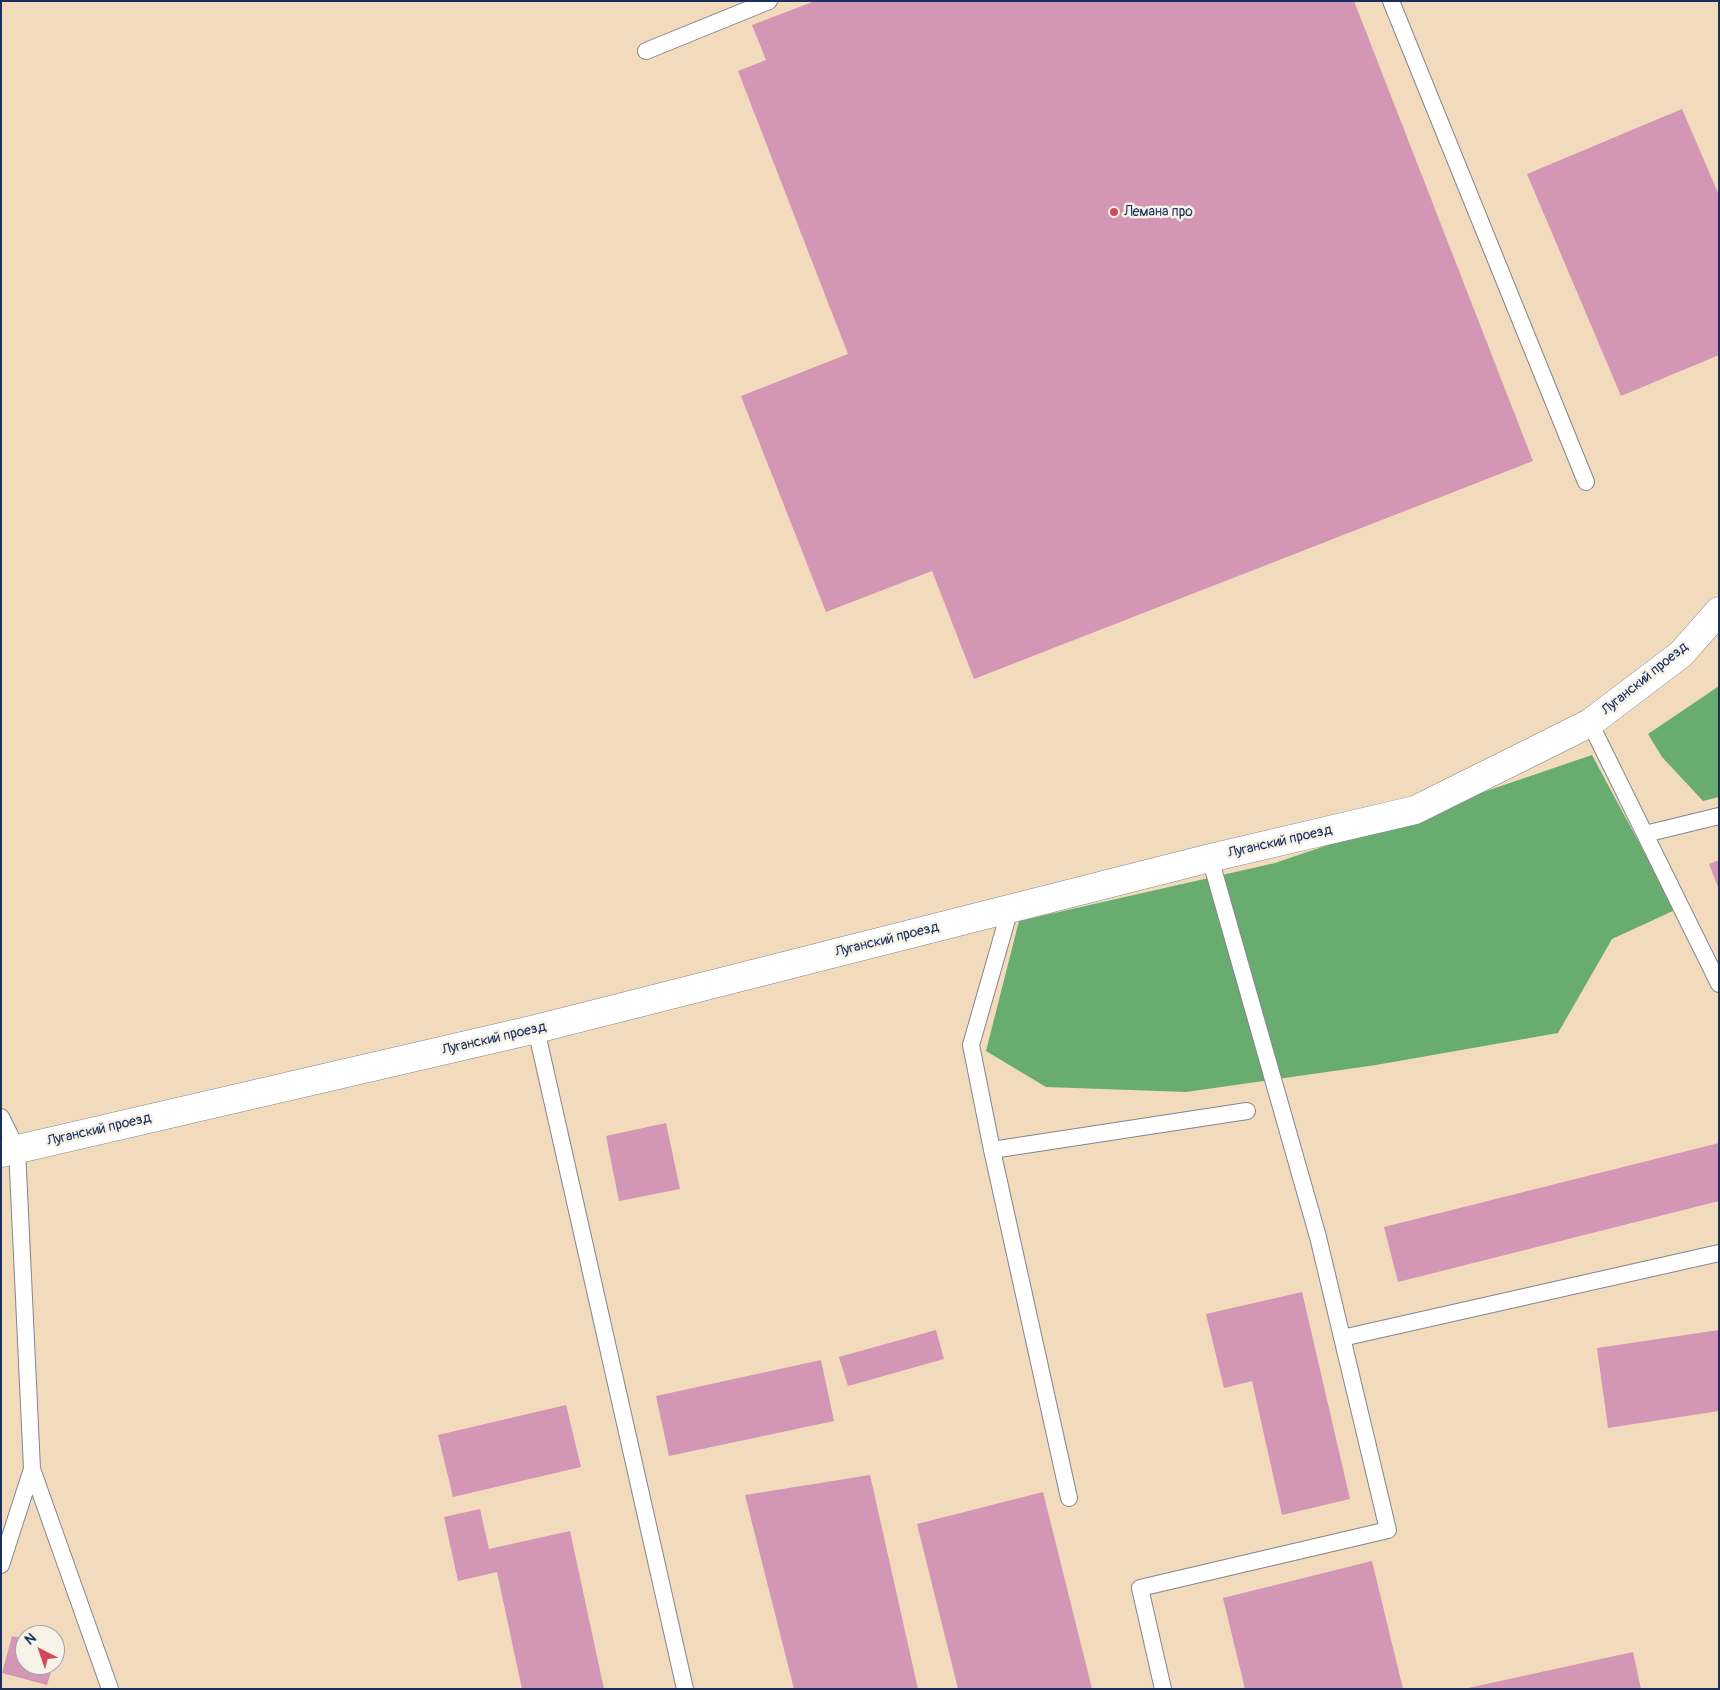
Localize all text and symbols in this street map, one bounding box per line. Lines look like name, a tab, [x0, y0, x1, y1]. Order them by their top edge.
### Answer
place label: Лемана про	[1124, 204, 1193, 220]
marker: Лемана про	[1108, 206, 1120, 218]
street label: Луганский проезд	[1598, 639, 1692, 719]
street label: Луганский проезд	[1226, 822, 1334, 862]
street label: Луганский проезд	[833, 919, 941, 961]
street label: Луганский проезд	[440, 1019, 548, 1059]
street label: Луганский проезд	[45, 1110, 153, 1150]
north arrow	[15, 1625, 65, 1675]
text: N	[21, 1630, 40, 1649]

